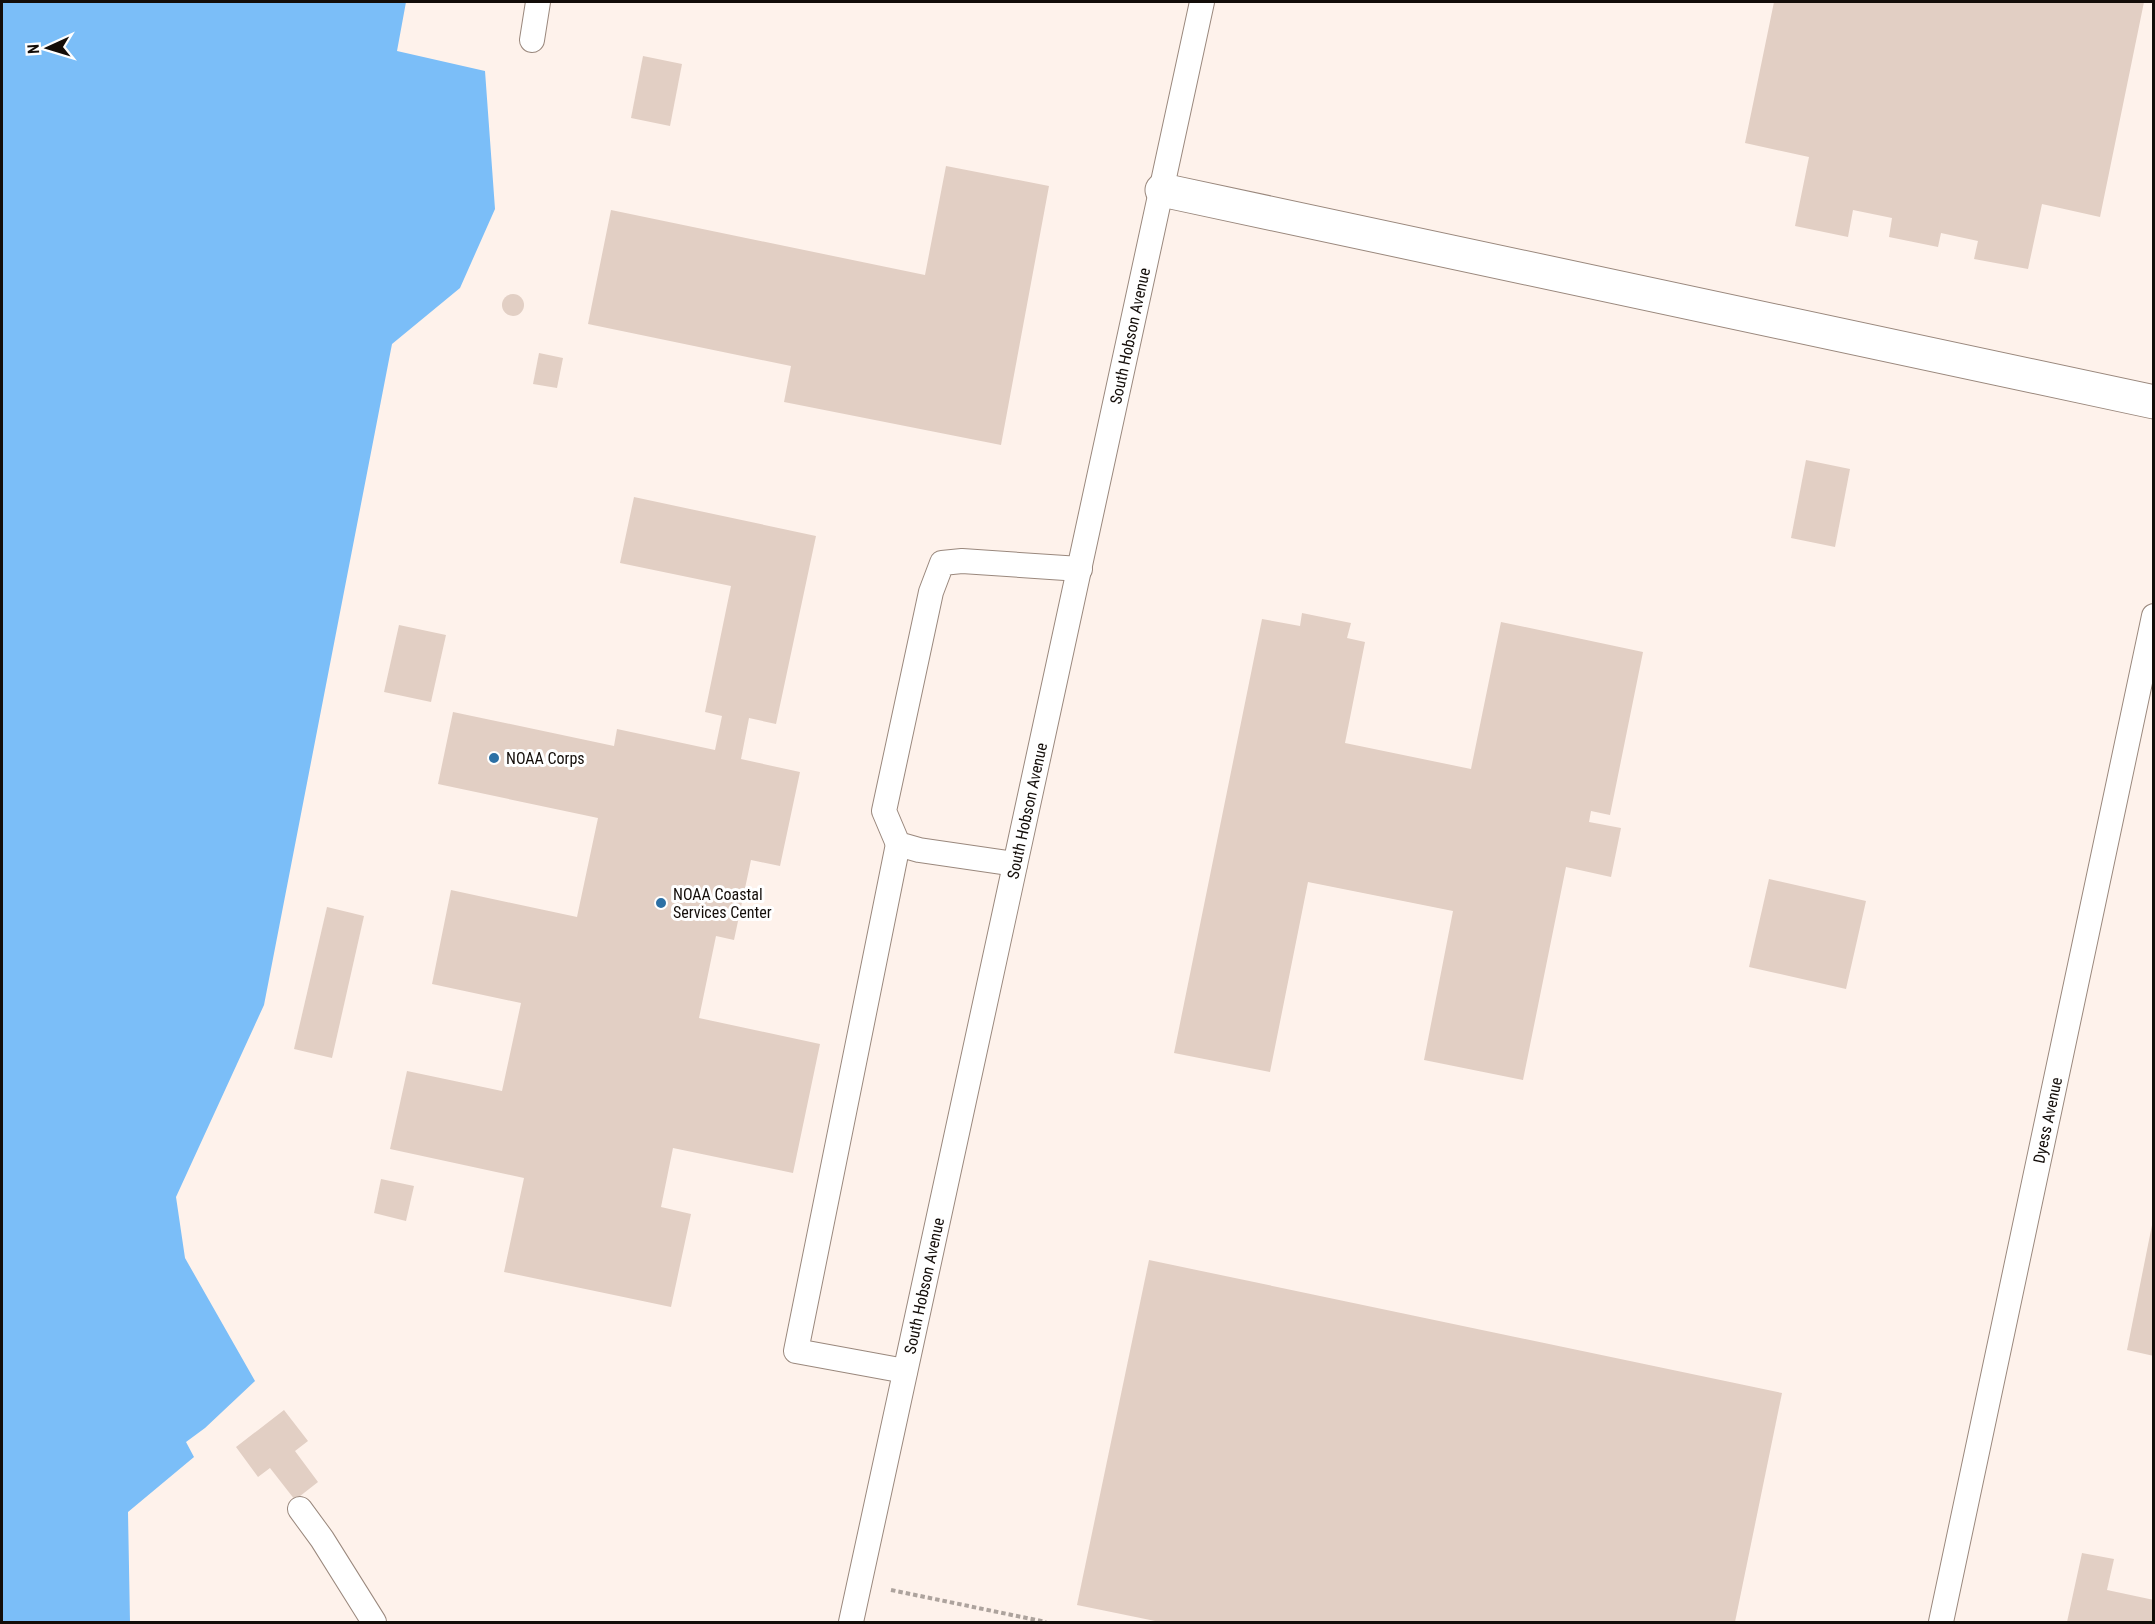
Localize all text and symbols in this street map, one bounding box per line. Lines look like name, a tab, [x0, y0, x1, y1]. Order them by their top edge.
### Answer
north arrow	[18, 18, 78, 78]
text: N	[24, 43, 43, 55]
street label: South Hobson Avenue	[1106, 266, 1154, 406]
street label: South Hobson Avenue	[1003, 741, 1051, 881]
place label: NOAA Corps	[506, 749, 585, 768]
marker: NOAA Corps	[487, 751, 501, 765]
place label: NOAA Coastal Services Center	[673, 885, 772, 922]
marker: NOAA Coastal Services Center	[654, 896, 668, 910]
street label: Dyess Avenue	[2029, 1075, 2066, 1165]
street label: South Hobson Avenue	[900, 1216, 948, 1356]

